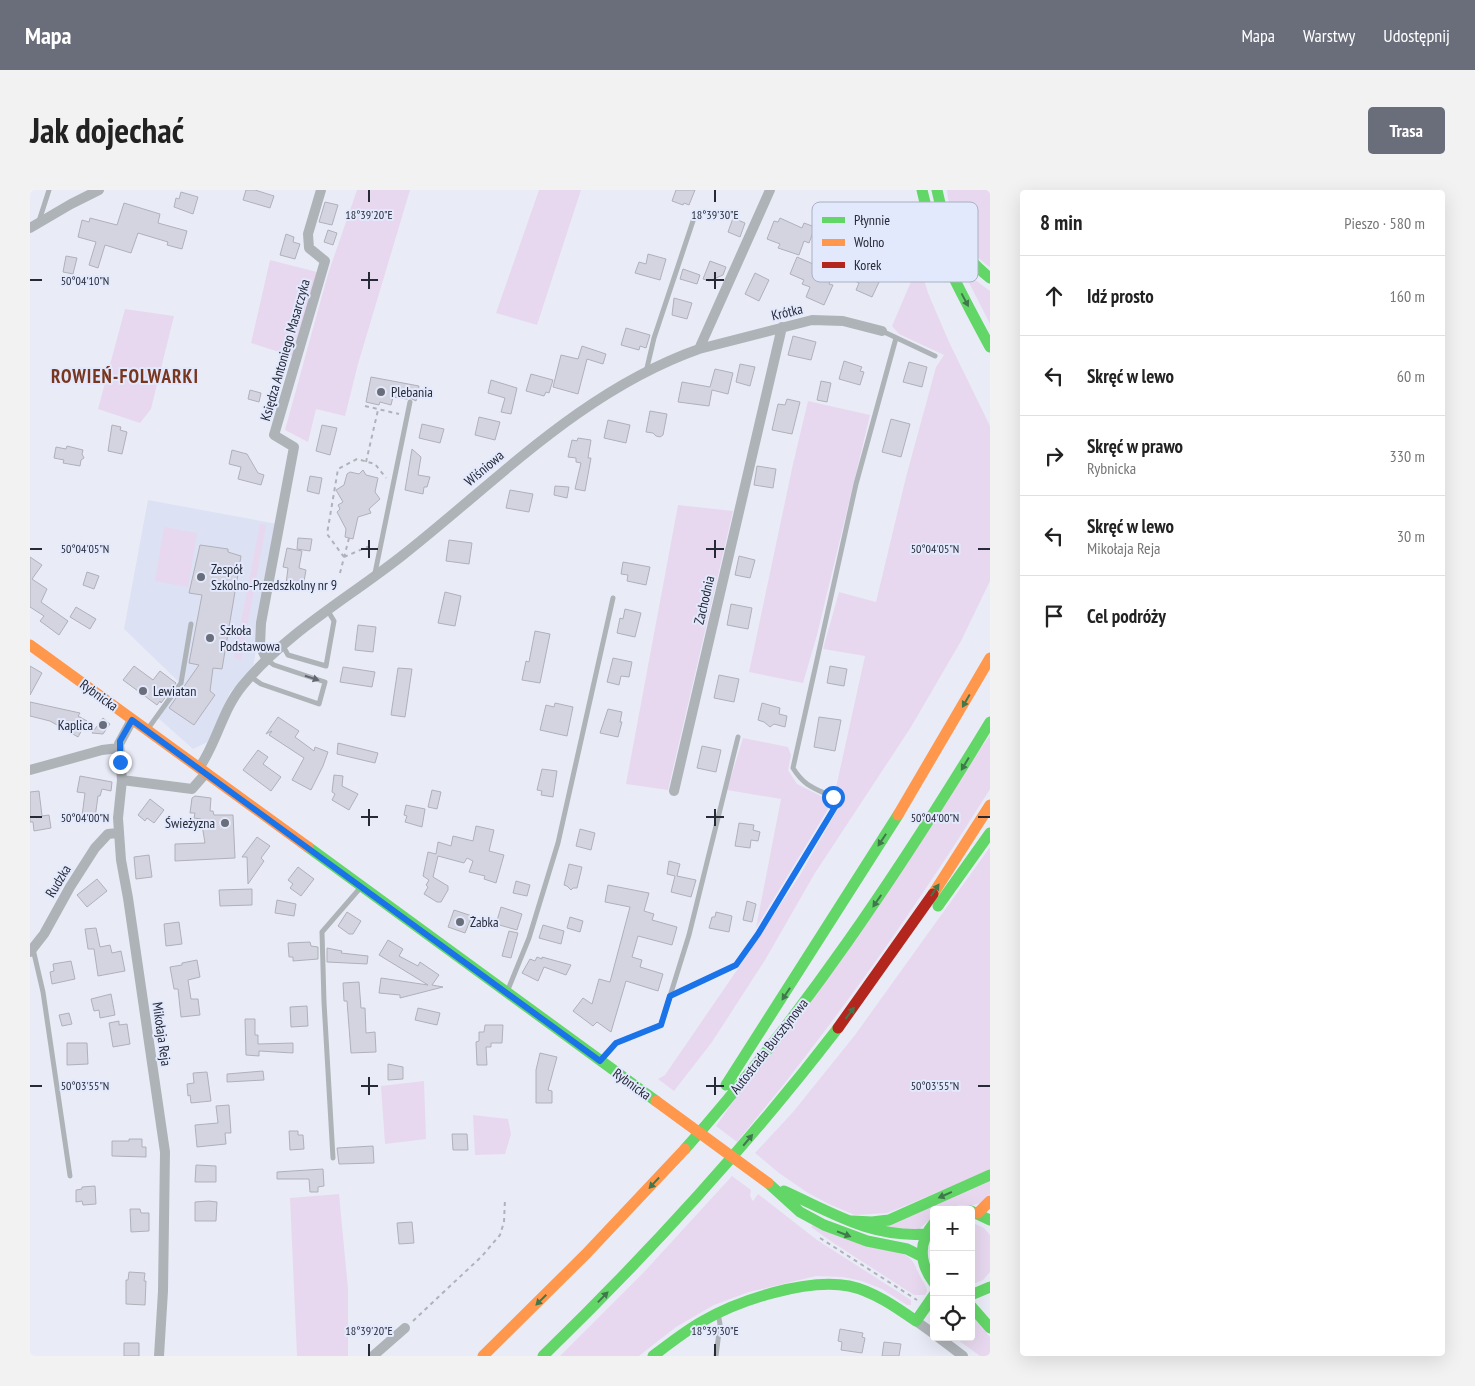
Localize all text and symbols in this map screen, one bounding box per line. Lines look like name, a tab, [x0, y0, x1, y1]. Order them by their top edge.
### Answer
text: Mapa	[25, 20, 72, 51]
text: Mapa	[1241, 24, 1275, 47]
text: Warstwy	[1303, 24, 1355, 47]
text: Udostępnij	[1383, 24, 1450, 47]
text: Jak dojechać	[30, 107, 184, 153]
button: Trasa	[1368, 107, 1445, 154]
legend	[812, 202, 978, 282]
text: 18°39'20"E	[345, 207, 393, 222]
text: 18°39'30"E	[691, 207, 739, 222]
text: 8 min	[1040, 209, 1082, 236]
text: Płynnie	[854, 211, 890, 229]
text: Pieszo · 580 m	[1344, 213, 1425, 233]
text: Wolno	[854, 233, 884, 251]
text: Korek	[854, 256, 882, 274]
text: 50°04'10"N	[61, 273, 109, 288]
street label: Księdza Antoniego Masarczyka	[256, 277, 314, 423]
icon: ahead	[1040, 282, 1068, 310]
text: Idź prosto	[1087, 284, 1154, 308]
text: 160 m	[1390, 286, 1425, 306]
one-way arrow	[961, 293, 969, 307]
street label: Krótka	[770, 300, 804, 324]
icon: left	[1040, 362, 1068, 390]
district label: ROWIEŃ-FOLWARKI	[51, 364, 199, 388]
text: Skręć w lewo	[1087, 364, 1174, 388]
text: 60 m	[1397, 366, 1425, 386]
place label: Plebania	[391, 383, 433, 401]
marker: Plebania	[375, 386, 387, 398]
text: Skręć w prawo	[1087, 434, 1183, 458]
icon: right	[1040, 442, 1068, 470]
street label: Wiśniowa	[461, 446, 507, 490]
text: 330 m	[1390, 446, 1425, 466]
text: Rybnicka	[1087, 458, 1136, 478]
text: Skręć w lewo	[1087, 514, 1174, 538]
icon: left	[1040, 522, 1068, 550]
text: 30 m	[1397, 526, 1425, 546]
text: Mikołaja Reja	[1087, 538, 1161, 558]
text: 50°04'05"N	[61, 541, 109, 556]
text: 50°04'05"N	[911, 541, 959, 556]
place label: Zespół Szkolno-Przedszkolny nr 9	[211, 560, 337, 594]
marker: Zespół Szkolno-Przedszkolny nr 9	[195, 571, 207, 583]
street label: Zachodnia	[690, 574, 718, 626]
icon: arrive	[1040, 602, 1068, 630]
text: Cel podróży	[1087, 604, 1166, 628]
place label: Szkoła Podstawowa	[220, 621, 280, 655]
marker: Szkoła Podstawowa	[204, 632, 216, 644]
street label: Rybnicka	[76, 675, 122, 715]
one-way arrow	[305, 675, 320, 682]
place label: Lewiatan	[153, 682, 196, 700]
marker: Lewiatan	[137, 685, 149, 697]
one-way arrow	[962, 694, 971, 708]
place label: Kaplica	[58, 716, 93, 734]
marker: Kaplica	[97, 719, 109, 731]
route end	[109, 751, 132, 774]
one-way arrow	[961, 757, 970, 770]
route start	[822, 786, 845, 809]
text: 50°04'00"N	[61, 810, 109, 825]
text: 50°04'00"N	[911, 810, 959, 825]
place label: Świeżyzna	[165, 814, 215, 832]
marker: Świeżyzna	[219, 817, 231, 829]
one-way arrow	[877, 833, 887, 846]
street label: Rudzka	[41, 861, 75, 901]
one-way arrow	[930, 883, 940, 897]
one-way arrow	[872, 894, 882, 908]
place label: Żabka	[470, 913, 499, 931]
marker: Żabka	[454, 916, 466, 928]
one-way arrow	[781, 987, 790, 1000]
street label: Autostrada Bursztynowa	[726, 995, 812, 1097]
street label: Mikołaja Reja	[149, 1001, 175, 1067]
one-way arrow	[844, 1007, 855, 1020]
street label: Rybnicka	[609, 1064, 655, 1104]
text: 50°03'55"N	[61, 1078, 109, 1093]
text: 50°03'55"N	[911, 1078, 959, 1093]
one-way arrow	[743, 1134, 754, 1147]
one-way arrow	[648, 1176, 660, 1188]
one-way arrow	[938, 1192, 952, 1200]
map controls	[930, 1206, 975, 1341]
button: +	[930, 1206, 975, 1251]
one-way arrow	[837, 1230, 851, 1238]
button: −	[930, 1251, 975, 1296]
one-way arrow	[597, 1291, 609, 1303]
one-way arrow	[535, 1293, 547, 1305]
button: locate	[930, 1296, 975, 1341]
text: 18°39'20"E	[345, 1323, 393, 1338]
text: 18°39'30"E	[691, 1323, 739, 1338]

